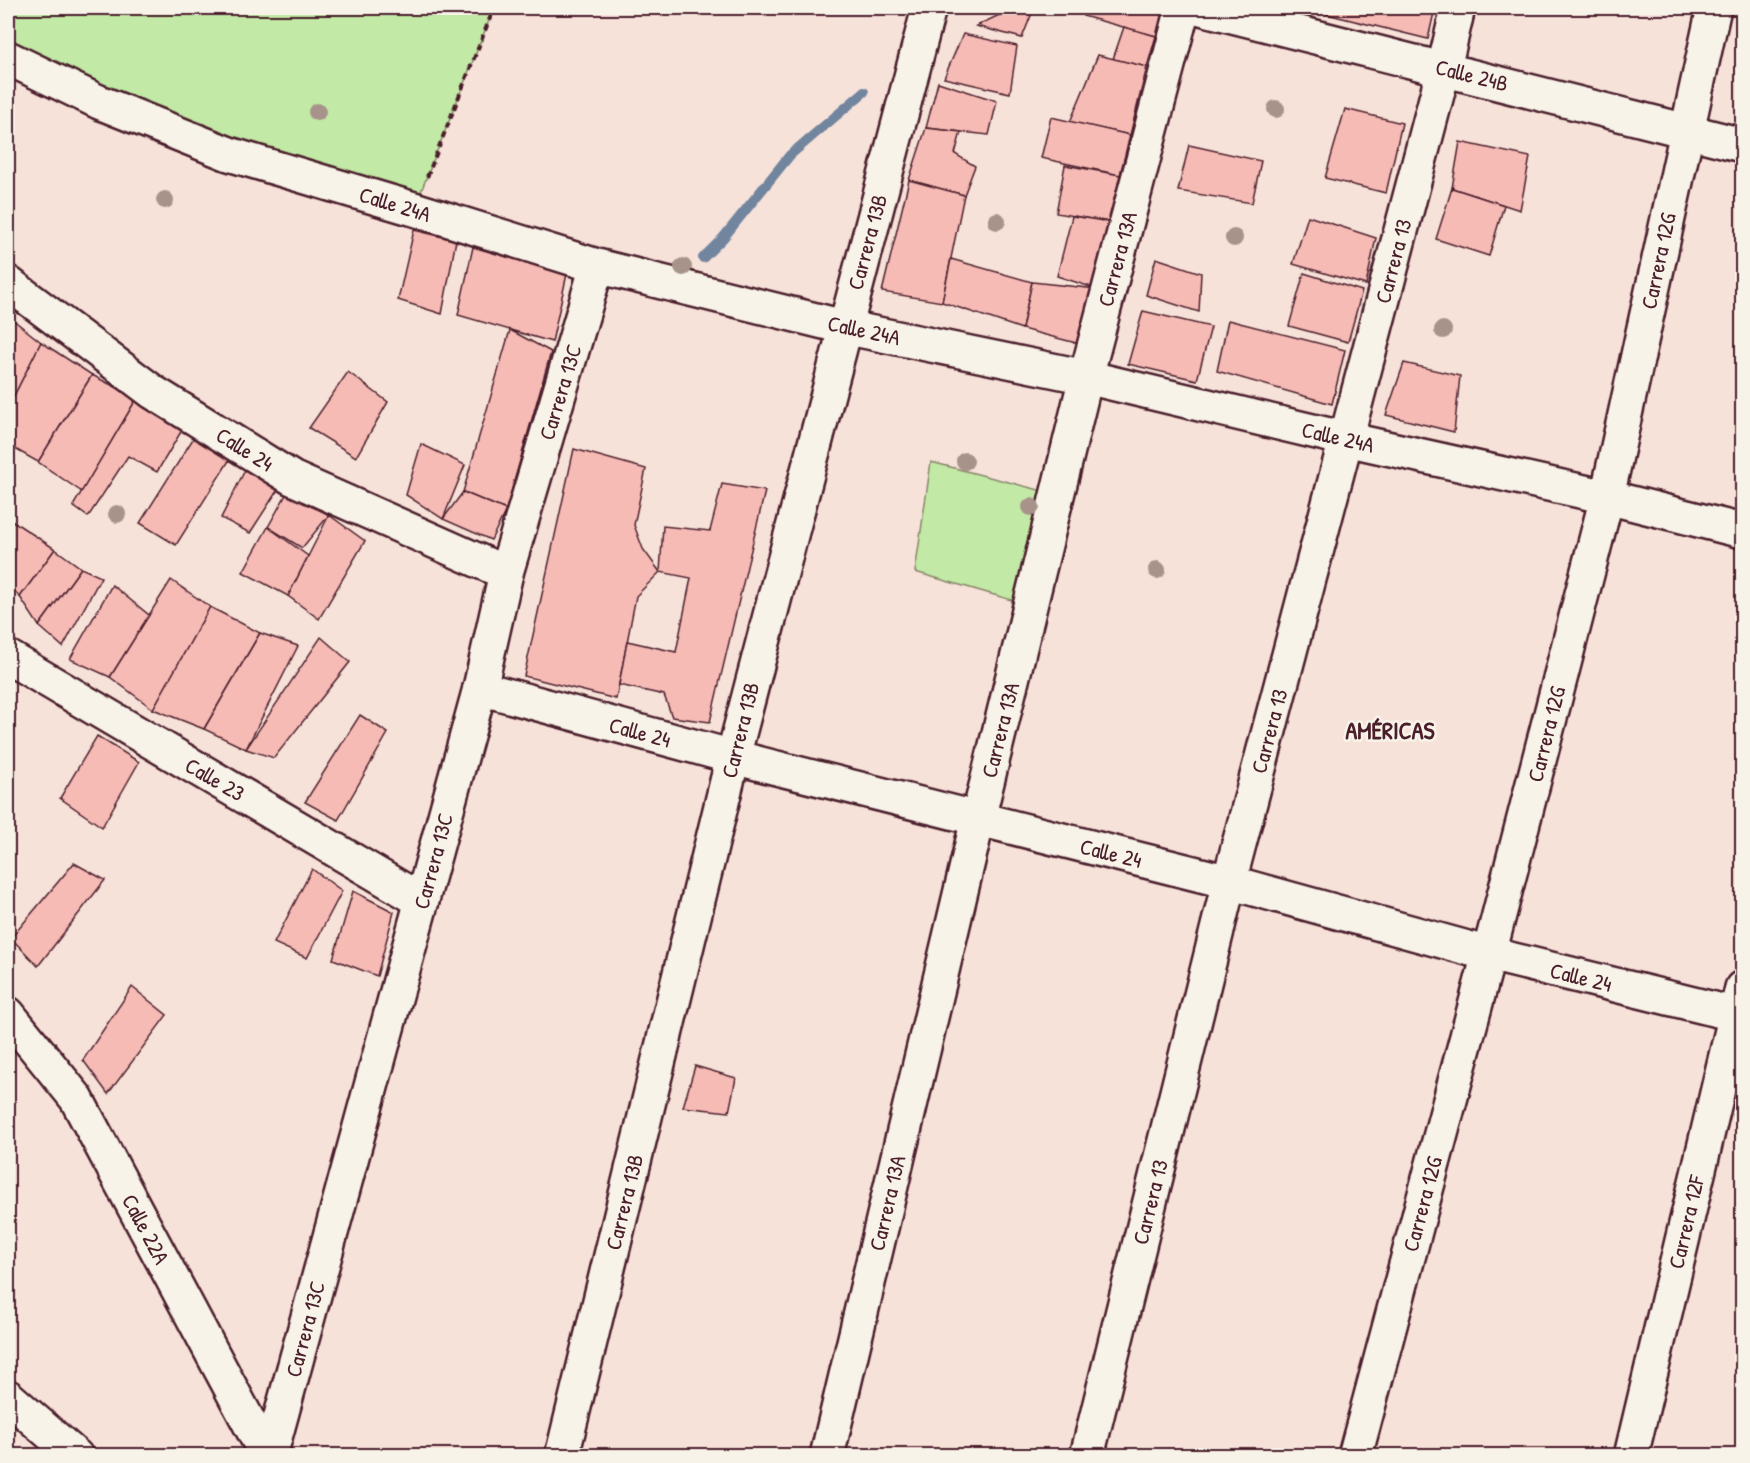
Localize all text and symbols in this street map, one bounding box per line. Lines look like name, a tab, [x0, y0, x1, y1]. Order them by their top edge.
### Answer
street label: Calle 24B	[1433, 52, 1511, 98]
street label: Calle 24A	[356, 179, 435, 229]
street label: Carrera 13B	[840, 191, 894, 293]
street label: Carrera 13A	[1090, 208, 1144, 310]
street label: Carrera 12G	[1633, 210, 1683, 312]
street label: Carrera 13	[1367, 215, 1419, 307]
street label: Calle 24A	[825, 308, 903, 352]
street label: Carrera 13C	[531, 341, 589, 443]
street label: Calle 24A	[1299, 414, 1377, 460]
street label: Calle 24	[211, 420, 279, 478]
street label: Carrera 13B	[714, 679, 766, 781]
street label: Carrera 13A	[974, 679, 1026, 781]
street label: Carrera 12G	[1520, 683, 1572, 785]
street label: Carrera 13	[1243, 685, 1295, 777]
street label: Calle 24	[606, 709, 674, 755]
district label: AMÉRICAS	[1345, 714, 1435, 746]
street label: Calle 23	[180, 750, 250, 808]
street label: Carrera 13C	[406, 810, 460, 912]
street label: Calle 24	[1077, 831, 1145, 875]
street label: Calle 24	[1547, 955, 1615, 999]
street label: Carrera 13B	[598, 1151, 650, 1253]
street label: Carrera 13A	[861, 1152, 913, 1254]
street label: Carrera 12G	[1395, 1153, 1449, 1255]
street label: Carrera 13	[1125, 1156, 1175, 1248]
street label: Carrera 12F	[1661, 1172, 1711, 1272]
street label: Calle 22A	[115, 1189, 177, 1270]
street label: Carrera 13C	[278, 1278, 332, 1380]

